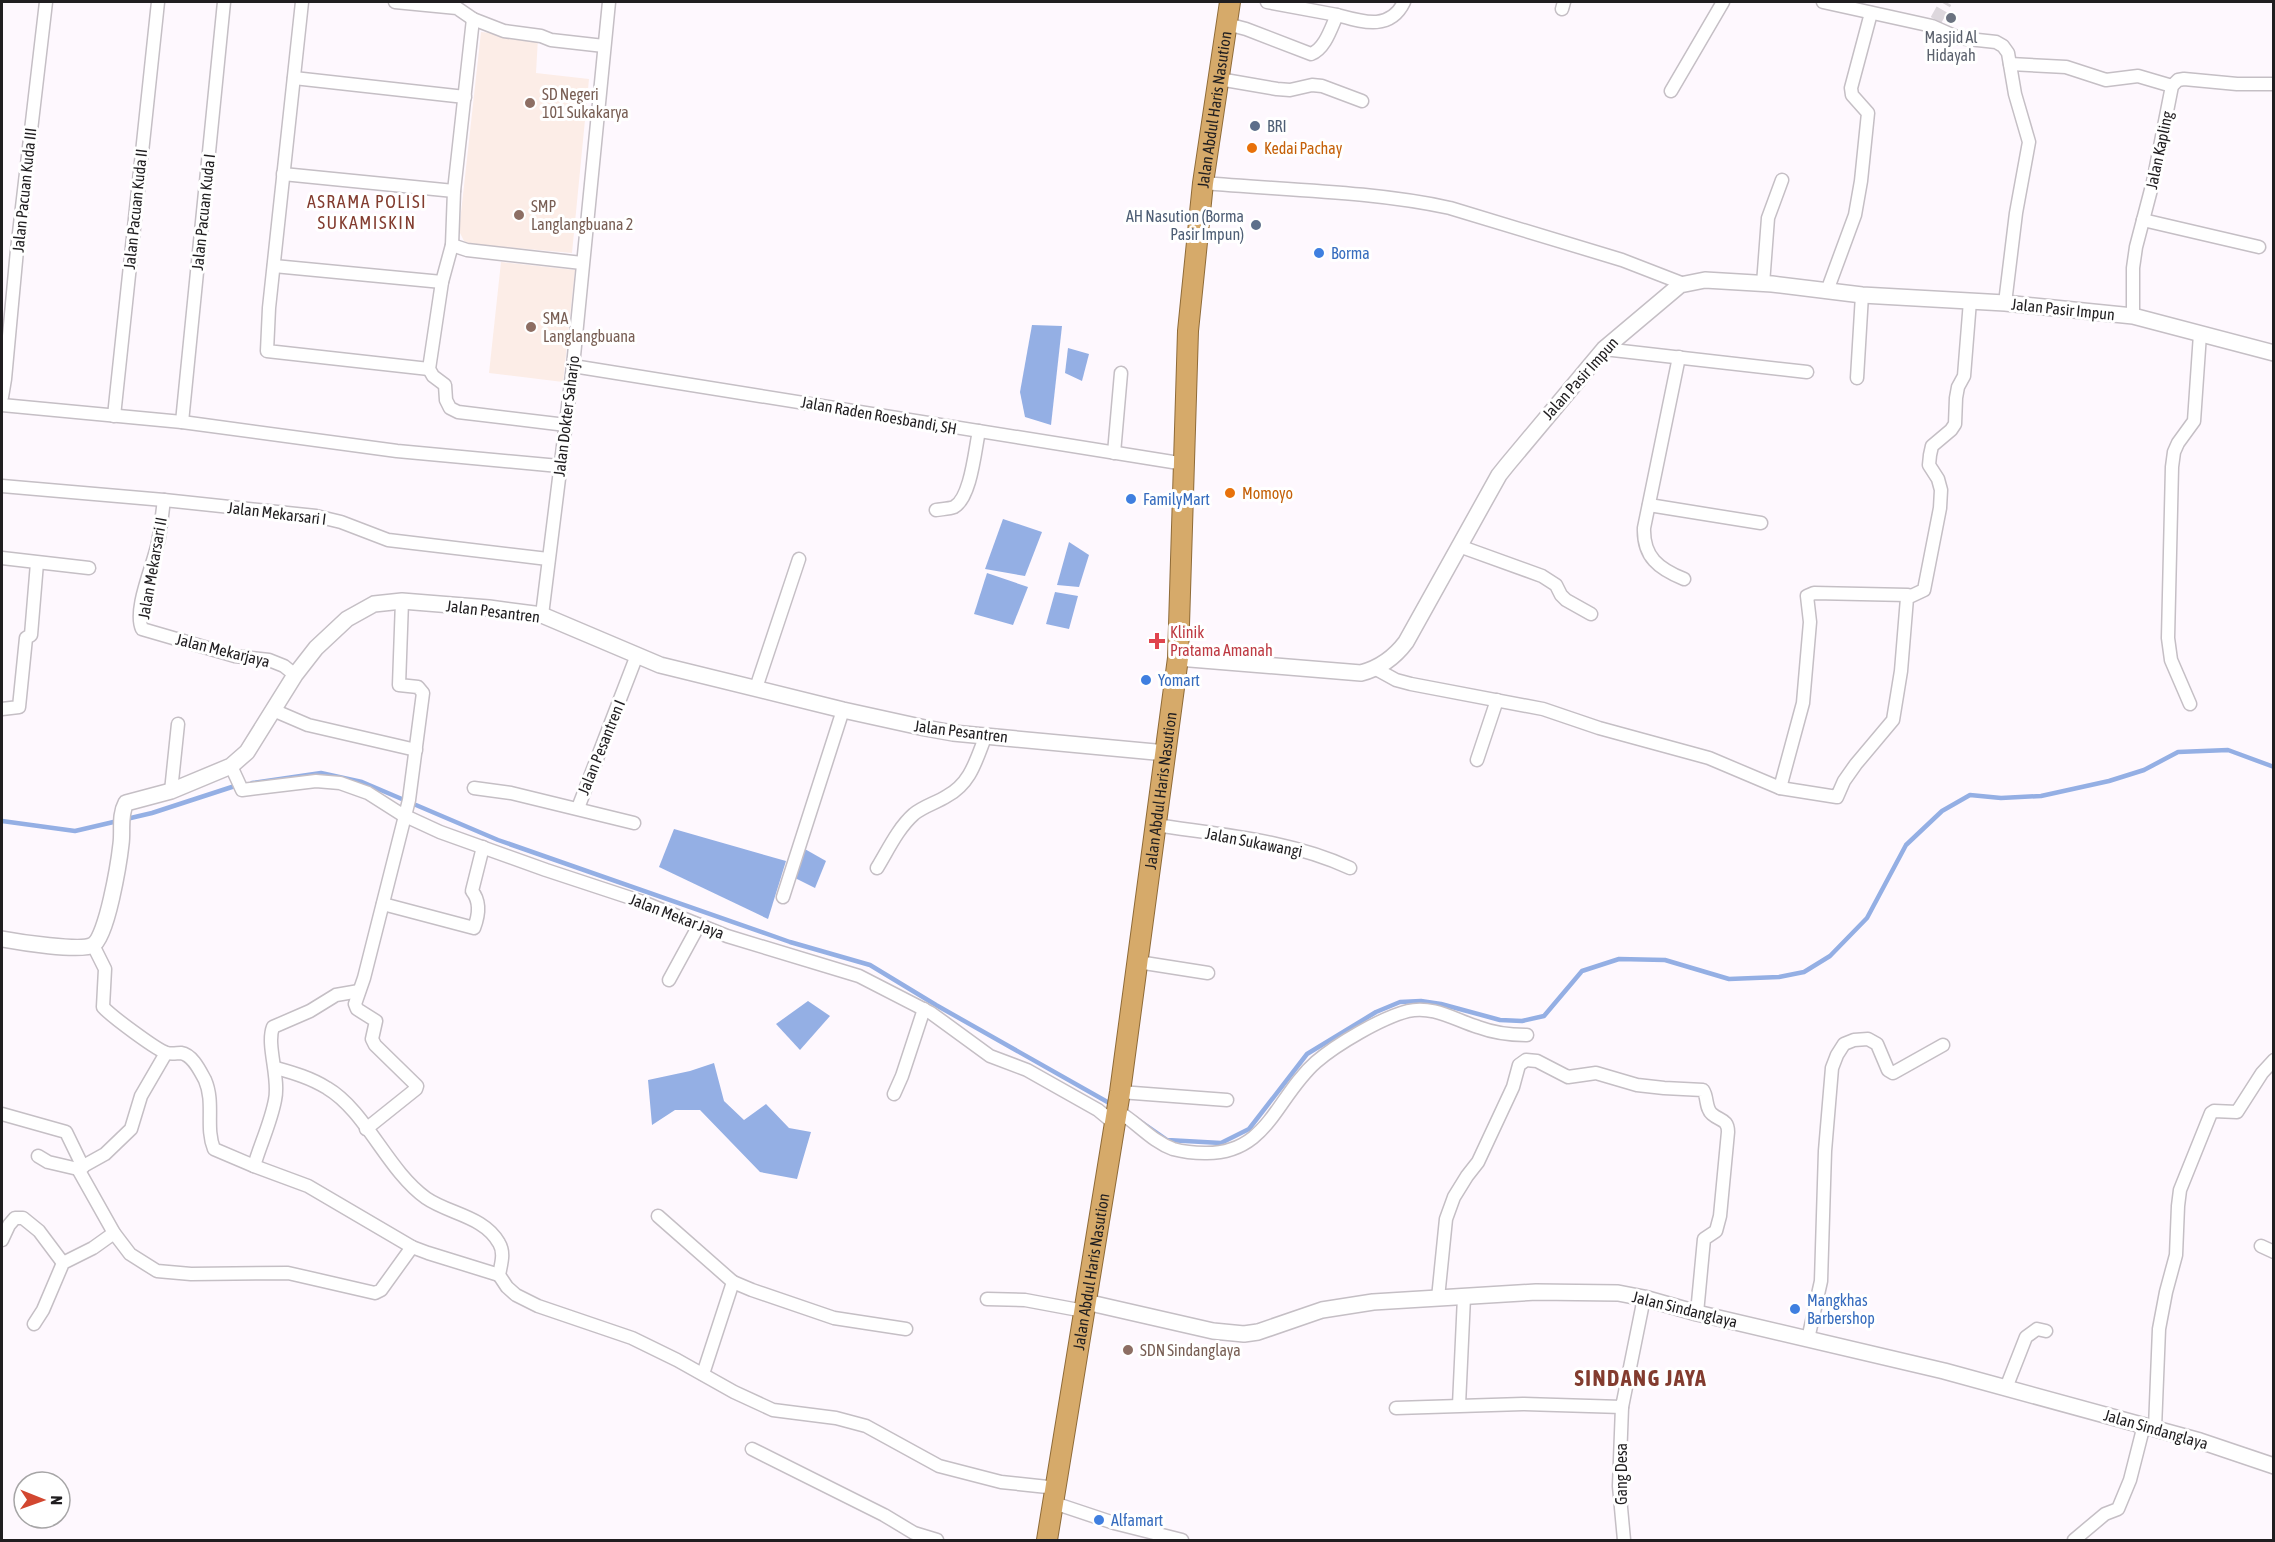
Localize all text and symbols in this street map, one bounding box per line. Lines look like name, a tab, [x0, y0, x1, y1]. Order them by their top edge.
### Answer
marker: Masjid Al Hidayah	[1944, 11, 1958, 25]
place label: Masjid Al Hidayah	[1924, 28, 1978, 65]
street label: Jalan Abdul Haris Nasution	[1194, 30, 1235, 189]
place label: SD Negeri 101 Sukakarya	[542, 85, 629, 122]
marker: SD Negeri 101 Sukakarya	[523, 96, 537, 110]
street label: Jalan Kapling	[2142, 109, 2177, 191]
place label: BRI	[1267, 117, 1287, 135]
marker: BRI	[1248, 119, 1262, 133]
street label: Jalan Pacuan Kuda III	[9, 127, 39, 253]
place label: Kedai Pachay	[1264, 139, 1343, 158]
marker: Kedai Pachay	[1245, 141, 1259, 155]
street label: Jalan Pacuan Kuda II	[120, 148, 150, 270]
street label: Jalan Pacuan Kuda I	[188, 153, 218, 271]
district label: ASRAMA POLISI SUKAMISKIN	[307, 191, 427, 233]
place label: SMP Langlangbuana 2	[531, 197, 633, 234]
place label: AH Nasution (Borma Pasir Impun)	[1126, 207, 1244, 244]
marker: SMP Langlangbuana 2	[512, 208, 526, 222]
marker: AH Nasution (Borma Pasir Impun)	[1249, 218, 1263, 232]
place label: Borma	[1331, 244, 1370, 262]
marker: Borma	[1312, 246, 1326, 260]
street label: Jalan Pasir Impun	[2010, 295, 2116, 324]
place label: SMA Langlangbuana	[543, 309, 636, 346]
marker: SMA Langlangbuana	[524, 320, 538, 334]
street label: Jalan Pasir Impun	[1538, 333, 1622, 423]
street label: Jalan Dokter Saharjo	[550, 355, 583, 478]
street label: Jalan Raden Roesbandi, SH	[800, 392, 958, 438]
place label: Momoyo	[1242, 484, 1293, 503]
marker: Momoyo	[1223, 486, 1237, 500]
place label: FamilyMart	[1143, 490, 1210, 509]
marker: FamilyMart	[1124, 492, 1138, 506]
street label: Jalan Mekarsari I	[227, 498, 327, 528]
street label: Jalan Mekarsari II	[134, 516, 170, 620]
street label: Jalan Pesantren	[445, 596, 541, 626]
place label: Klinik Pratama Amanah	[1170, 623, 1273, 659]
street label: Jalan Mekarjaya	[174, 630, 272, 671]
marker: Klinik Pratama Amanah	[1148, 632, 1166, 650]
place label: Yomart	[1158, 671, 1200, 689]
marker: Yomart	[1139, 673, 1153, 687]
street label: Jalan Pesantren I	[574, 697, 628, 797]
street label: Jalan Abdul Haris Nasution	[1141, 711, 1180, 870]
street label: Jalan Pesantren	[913, 716, 1009, 746]
street label: Jalan Sukawangi	[1204, 824, 1304, 861]
street label: Jalan Mekar Jaya	[627, 890, 727, 943]
street label: Jalan Abdul Haris Nasution	[1069, 1192, 1112, 1351]
street label: Jalan Sindanglaya	[1630, 1287, 1739, 1332]
place label: Mangkhas Barbershop	[1807, 1291, 1875, 1328]
marker: Mangkhas Barbershop	[1788, 1302, 1802, 1316]
place label: SDN Sindanglaya	[1140, 1341, 1241, 1360]
marker: SDN Sindanglaya	[1121, 1343, 1135, 1357]
district label: SINDANG JAYA	[1575, 1365, 1707, 1391]
street label: Jalan Sindanglaya	[2102, 1406, 2210, 1453]
street label: Gang Desa	[1612, 1443, 1631, 1505]
north arrow	[12, 1470, 72, 1530]
text: N	[48, 1495, 66, 1505]
place label: Alfamart	[1111, 1511, 1163, 1529]
marker: Alfamart	[1092, 1513, 1106, 1527]

